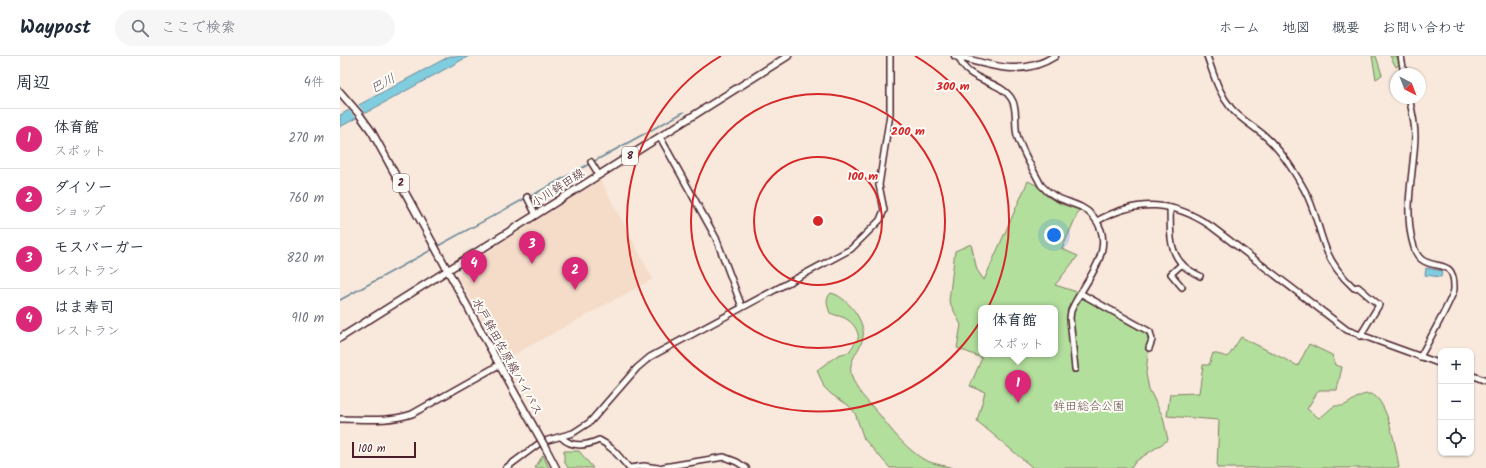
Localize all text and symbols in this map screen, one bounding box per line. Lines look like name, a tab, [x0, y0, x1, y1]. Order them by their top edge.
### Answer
search box	[115, 10, 395, 46]
text: Waypost	[20, 13, 91, 43]
text: ここで検索	[161, 16, 236, 40]
icon: search	[129, 17, 151, 39]
text: ホーム	[1219, 17, 1260, 39]
text: 地図	[1282, 17, 1310, 39]
text: 概要	[1332, 17, 1360, 39]
text: お問い合わせ	[1382, 17, 1466, 39]
north arrow	[1390, 68, 1426, 104]
water label: 巴川	[367, 69, 399, 99]
text: 周辺	[16, 70, 50, 97]
text: 4件	[304, 72, 324, 93]
text: 300 m	[935, 77, 970, 96]
text: 体育館	[54, 116, 99, 140]
text: 200 m	[891, 122, 925, 141]
text: 1	[27, 128, 31, 149]
text: 270 m	[288, 128, 324, 149]
text: スポット	[54, 141, 106, 162]
road number: 8	[622, 147, 638, 165]
street label: 小川鉾田線	[528, 164, 588, 212]
text: 100 m	[848, 167, 878, 186]
road number: 2	[393, 174, 409, 192]
text: ダイソー	[54, 176, 113, 200]
text: 2	[25, 188, 33, 209]
text: 760 m	[289, 188, 324, 209]
text: ショップ	[54, 201, 105, 222]
centre of rings	[811, 214, 825, 228]
your location	[1044, 225, 1064, 245]
pin: 3	[519, 231, 545, 264]
text: モスバーガー	[54, 236, 144, 260]
text: 3	[25, 248, 33, 269]
text: 820 m	[287, 248, 324, 269]
pin: 4	[461, 250, 487, 283]
pin: 2	[562, 257, 588, 290]
text: レストラン	[54, 261, 120, 282]
street label: 水戸鉾田佐原線バイパス	[467, 295, 547, 419]
text: はま寿司	[54, 296, 114, 320]
popup	[978, 305, 1058, 357]
text: 4	[25, 308, 33, 329]
text: 910 m	[292, 308, 324, 329]
text: 体育館	[992, 309, 1037, 333]
text: レストラン	[54, 321, 120, 342]
text: スポット	[992, 334, 1044, 355]
map controls	[1438, 348, 1474, 456]
button: +	[1438, 348, 1474, 384]
pin: 1	[1005, 370, 1031, 403]
button: −	[1438, 384, 1474, 420]
park label: 鉾田総合公園	[1053, 397, 1125, 416]
button: locate	[1438, 420, 1474, 456]
scale bar	[352, 440, 416, 459]
text: 100 m	[358, 440, 386, 458]

